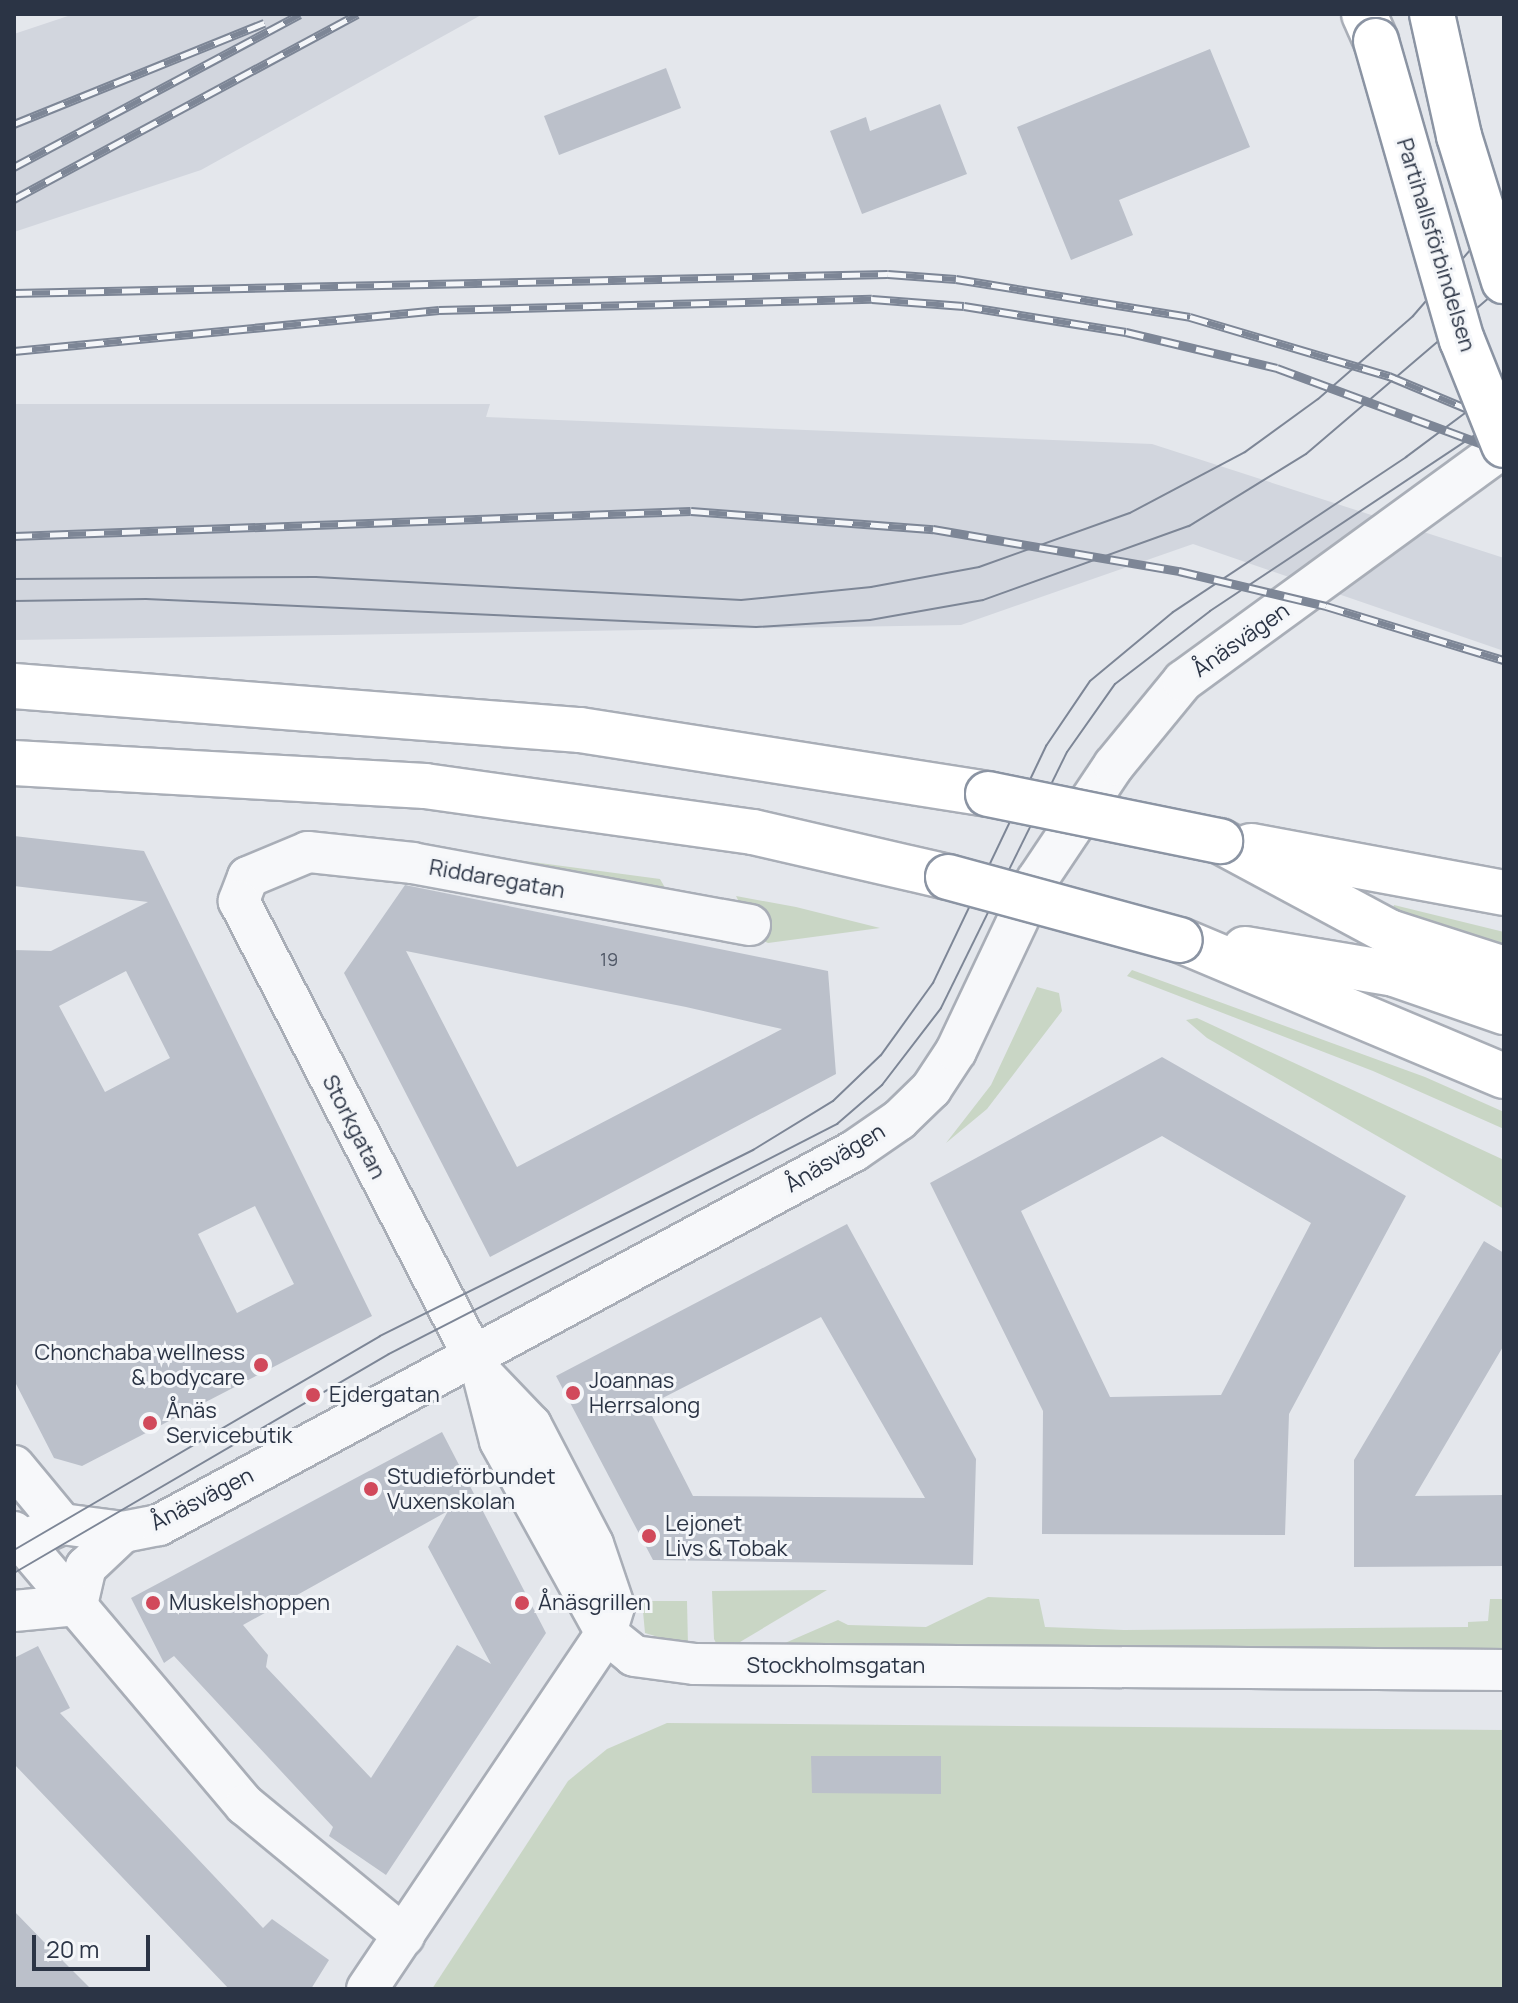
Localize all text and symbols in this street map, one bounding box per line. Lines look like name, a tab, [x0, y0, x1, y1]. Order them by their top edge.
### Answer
street label: Partihallsförbindelsen	[1391, 135, 1481, 355]
street label: Ånäsvägen	[1188, 597, 1294, 683]
street label: Riddaregatan	[427, 854, 567, 904]
house number: 19	[600, 948, 618, 970]
street label: Storkgatan	[317, 1071, 391, 1183]
street label: Ånäsvägen	[780, 1118, 890, 1198]
place label: Chonchaba wellness & bodycare	[35, 1339, 245, 1390]
marker: Chonchaba wellness & bodycare	[252, 1356, 270, 1374]
place label: Joannas Herrsalong	[589, 1367, 700, 1418]
place label: Ejdergatan	[329, 1382, 440, 1408]
marker: Joannas Herrsalong	[564, 1384, 582, 1402]
marker: Ejdergatan	[304, 1386, 322, 1404]
place label: Ånäs Servicebutik	[166, 1397, 292, 1448]
marker: Ånäs Servicebutik	[141, 1414, 159, 1432]
street label: Ånäsvägen	[146, 1462, 258, 1536]
place label: Studieförbundet Vuxenskolan	[387, 1463, 556, 1514]
marker: Studieförbundet Vuxenskolan	[362, 1480, 380, 1498]
place label: Lejonet Livs & Tobak	[665, 1510, 787, 1562]
marker: Lejonet Livs & Tobak	[640, 1527, 658, 1545]
place label: Muskelshoppen	[169, 1590, 330, 1616]
place label: Ånäsgrillen	[538, 1590, 651, 1616]
marker: Muskelshoppen	[144, 1594, 162, 1612]
marker: Ånäsgrillen	[513, 1594, 531, 1612]
street label: Stockholmsgatan	[747, 1653, 925, 1679]
scale bar	[36, 1919, 154, 1969]
text: 20 m	[46, 1932, 99, 1965]

